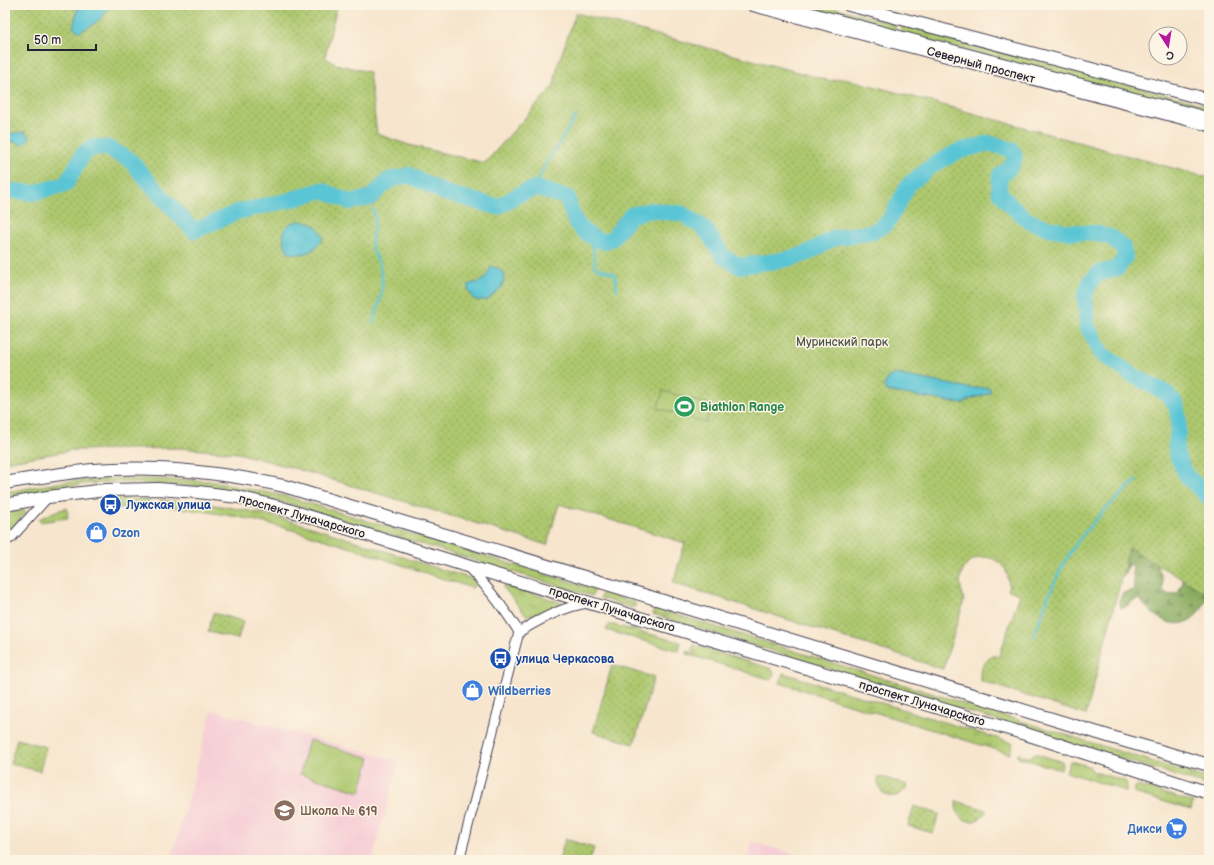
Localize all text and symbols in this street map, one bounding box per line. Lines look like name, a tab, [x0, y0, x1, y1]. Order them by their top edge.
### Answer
scale bar	[28, 26, 96, 52]
north arrow	[1148, 26, 1188, 66]
text: 50 m	[34, 33, 61, 48]
street label: Северный проспект	[925, 44, 1037, 87]
text: С	[1165, 48, 1175, 63]
park label: Муринский парк	[796, 335, 889, 350]
sports icon: Biathlon Range	[671, 394, 697, 420]
place label: Biathlon Range	[700, 400, 784, 415]
street label: проспект Луначарского	[237, 491, 367, 542]
bus stop icon: Лужская улица	[98, 492, 124, 518]
place label: Лужская улица	[125, 498, 212, 513]
shop icon: Ozon	[83, 520, 109, 546]
place label: Ozon	[112, 526, 140, 541]
street label: проспект Луначарского	[547, 583, 677, 636]
bus stop icon: улица Черкасова	[487, 646, 513, 672]
place label: улица Черкасова	[516, 652, 615, 667]
street label: проспект Луначарского	[857, 677, 987, 730]
shop icon: Wildberries	[459, 678, 485, 704]
place label: Wildberries	[488, 684, 551, 699]
school or university icon: Школа № 619	[272, 798, 298, 824]
place label: Школа № 619	[300, 804, 378, 819]
supermarket icon: Дикси	[1164, 816, 1190, 842]
place label: Дикси	[1128, 822, 1162, 837]

